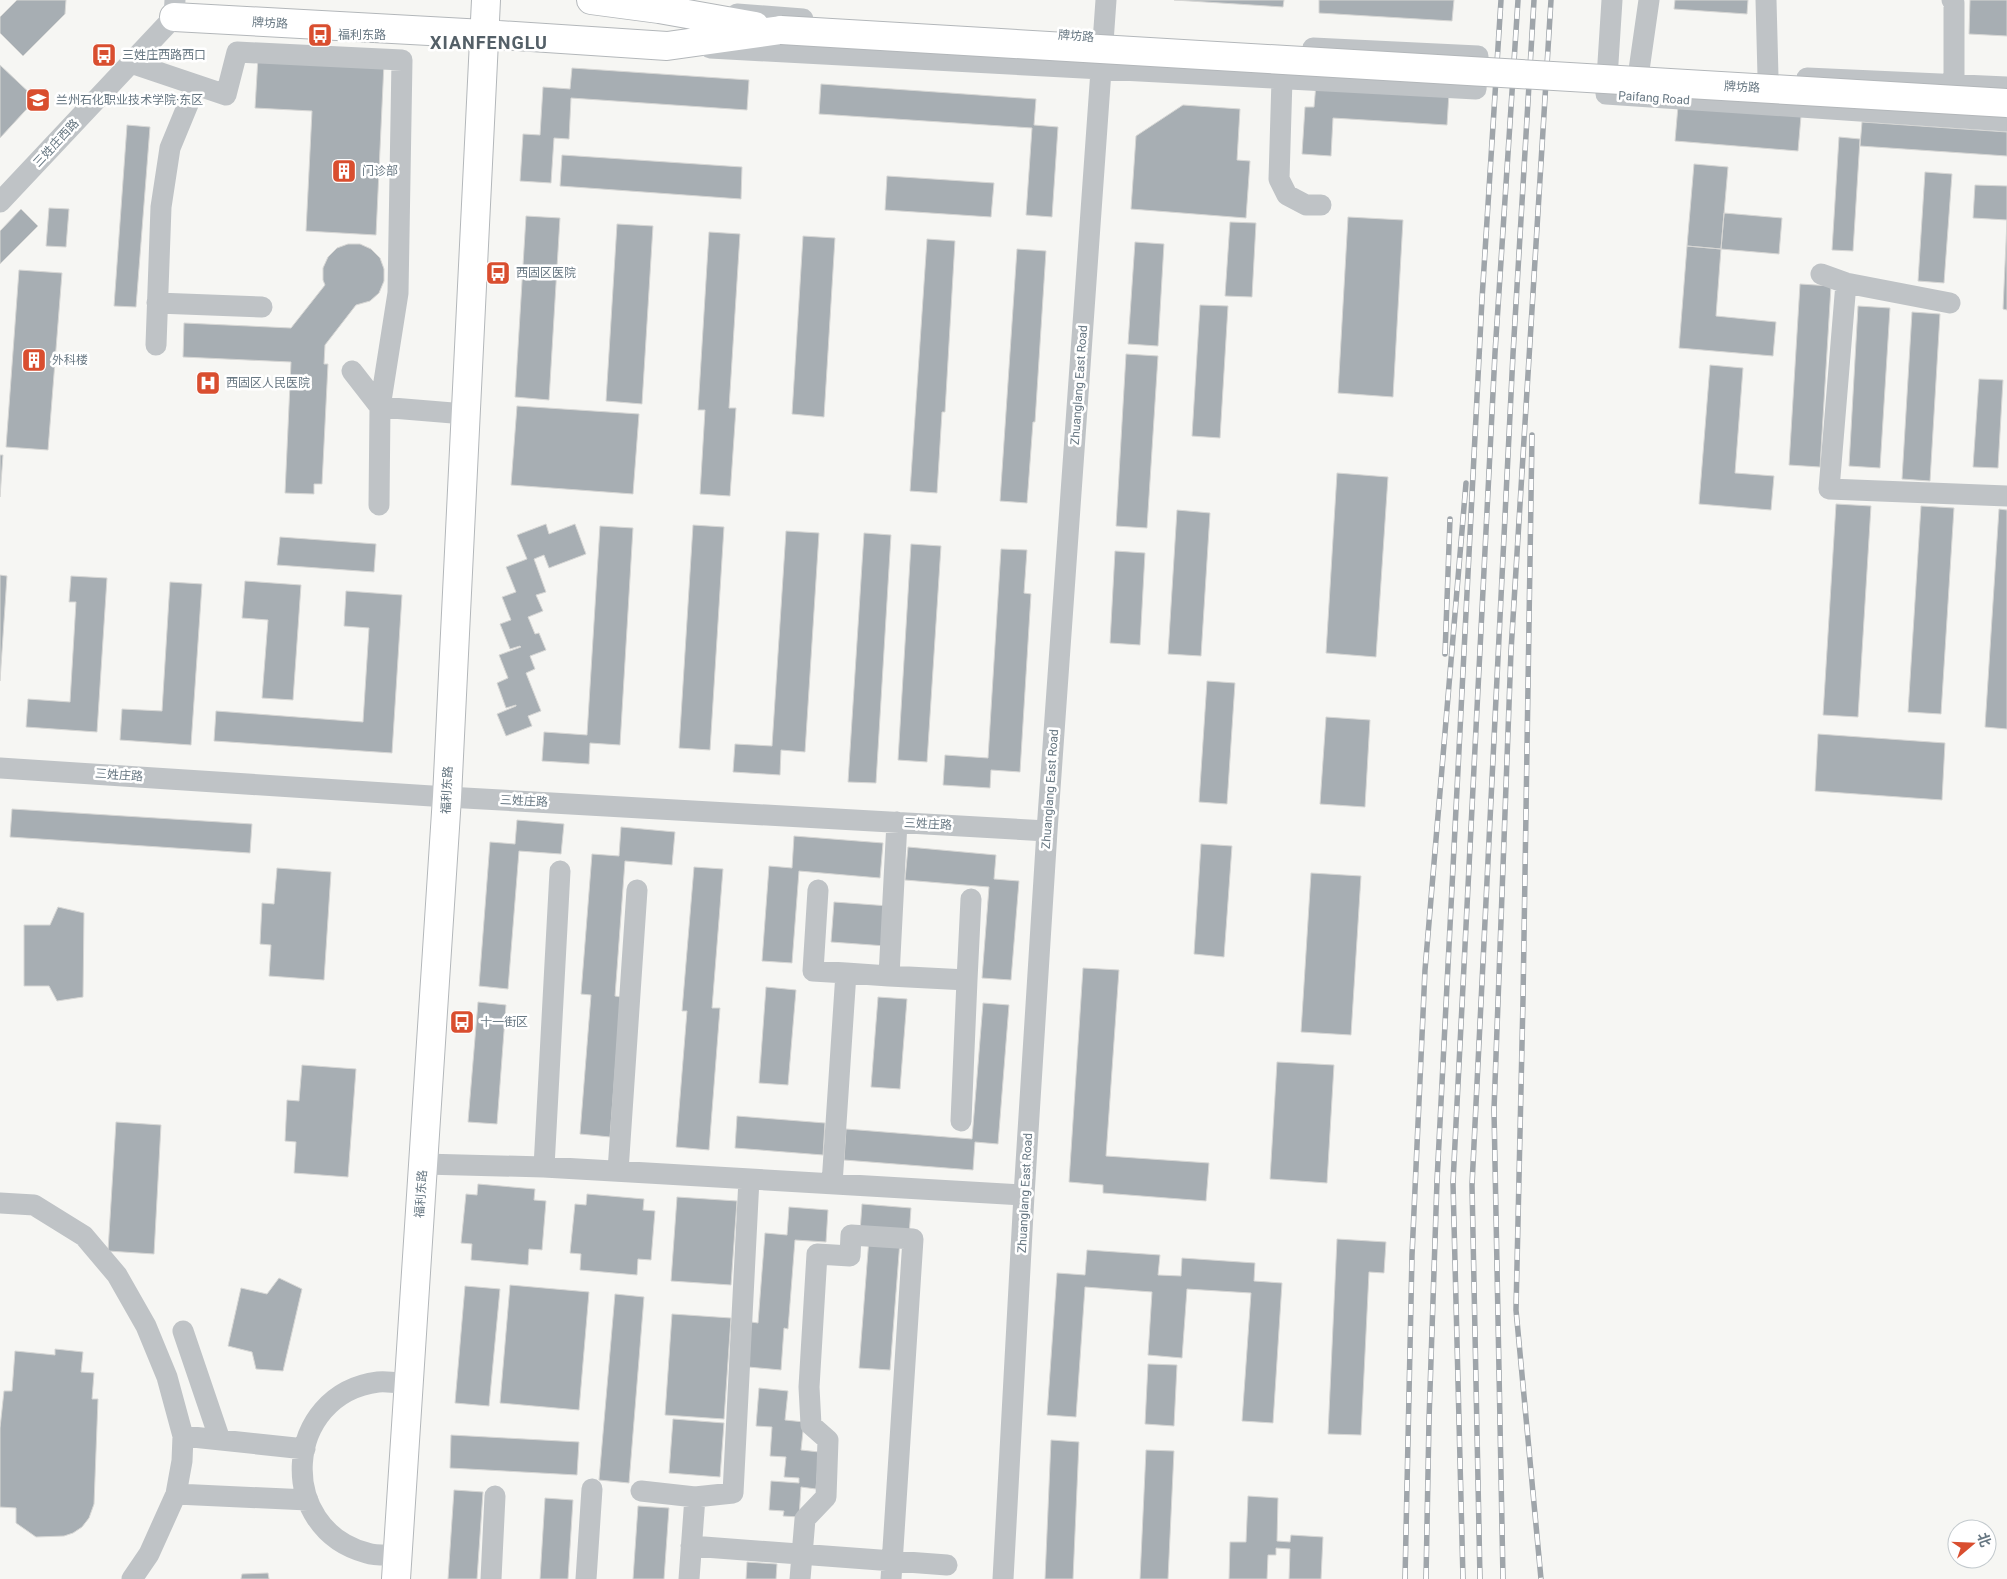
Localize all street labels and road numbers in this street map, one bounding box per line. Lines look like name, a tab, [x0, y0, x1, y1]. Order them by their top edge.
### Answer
street label: 牌坊路	[252, 15, 288, 31]
street label: 牌坊路	[1058, 28, 1094, 44]
street label: 牌坊路	[1724, 79, 1760, 95]
street label: Paifang Road	[1618, 89, 1690, 107]
street label: 三姓庄西路	[30, 116, 82, 170]
street label: Zhuanglang East Road	[1068, 325, 1090, 445]
street label: Zhuanglang East Road	[1039, 729, 1061, 849]
street label: 三姓庄路	[95, 766, 143, 784]
street label: 福利东路	[439, 766, 455, 814]
street label: 三姓庄路	[500, 793, 548, 809]
street label: 三姓庄路	[904, 816, 952, 832]
street label: Zhuanglang East Road	[1015, 1133, 1035, 1253]
street label: 福利东路	[412, 1170, 430, 1218]

